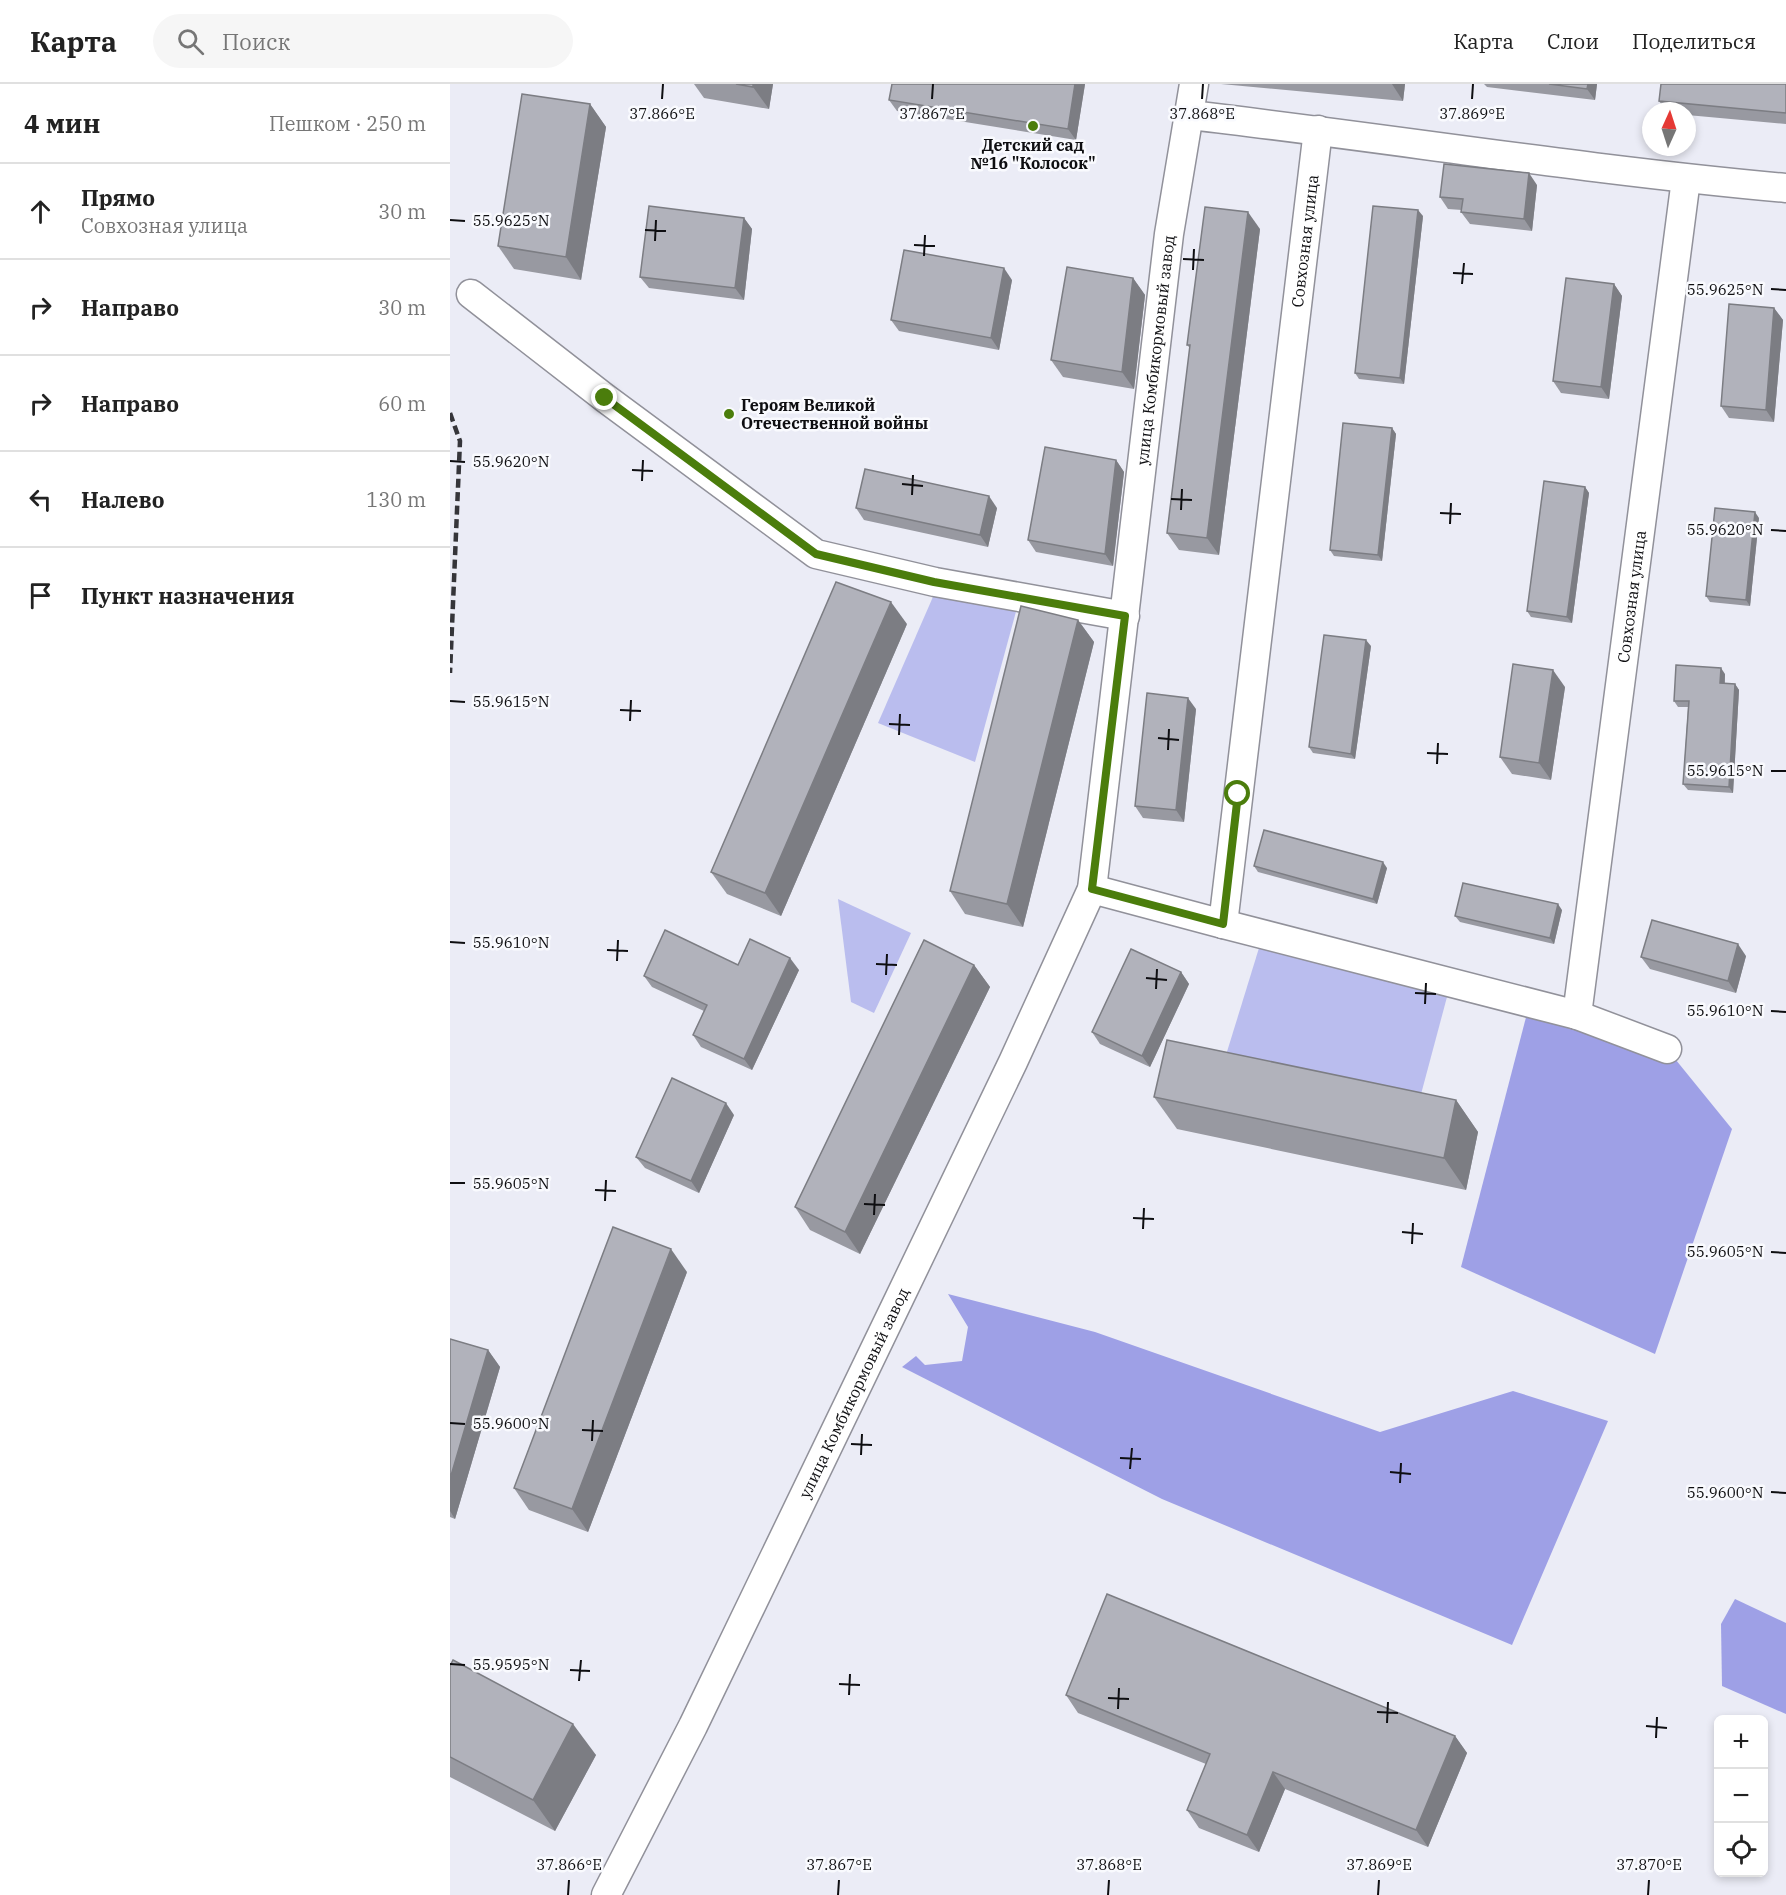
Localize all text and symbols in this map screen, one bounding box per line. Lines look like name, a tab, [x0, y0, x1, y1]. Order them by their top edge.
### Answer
search box	[153, 14, 573, 68]
text: Карта	[30, 23, 117, 60]
icon: search	[174, 25, 207, 58]
text: Поиск	[222, 27, 290, 56]
text: Карта	[1453, 27, 1514, 55]
text: Слои	[1547, 27, 1599, 55]
text: Поделиться	[1632, 27, 1756, 55]
north arrow	[1642, 102, 1696, 156]
text: 37.866°E	[629, 104, 695, 123]
text: 37.867°E	[899, 104, 965, 123]
text: 37.868°E	[1169, 104, 1235, 123]
text: 37.869°E	[1439, 104, 1505, 123]
text: 4 мин	[24, 106, 100, 140]
text: Пешком · 250 m	[269, 110, 426, 137]
marker: Детский сад №16 "Колосок"	[1026, 119, 1040, 133]
place label: Детский сад №16 "Колосок"	[970, 135, 1096, 173]
street label: Совхозная улица	[1287, 173, 1323, 308]
text: Прямо	[81, 183, 155, 212]
icon: ahead	[24, 195, 57, 228]
text: 30 m	[378, 198, 426, 225]
text: 55.9625°N	[473, 211, 549, 230]
text: Совхозная улица	[81, 212, 248, 239]
street label: улица Комбикормовый завод	[1132, 234, 1179, 466]
text: 55.9625°N	[1687, 280, 1763, 299]
icon: right	[24, 291, 57, 324]
text: Направо	[81, 293, 179, 322]
text: 30 m	[378, 294, 426, 321]
route end	[591, 384, 617, 410]
icon: right	[24, 387, 57, 420]
text: Направо	[81, 389, 179, 418]
text: 60 m	[378, 390, 426, 417]
place label: Героям Великой Отечественной войны	[741, 395, 928, 433]
marker: Героям Великой Отечественной войны	[722, 407, 736, 421]
text: 55.9620°N	[473, 452, 549, 471]
icon: left	[24, 483, 57, 516]
text: Налево	[81, 485, 165, 514]
text: 130 m	[366, 486, 426, 513]
text: 55.9620°N	[1687, 520, 1763, 539]
street label: Совхозная улица	[1613, 529, 1650, 664]
icon: arrive	[24, 579, 57, 612]
text: Пункт назначения	[81, 581, 295, 610]
text: 55.9615°N	[473, 692, 549, 711]
text: 55.9615°N	[1687, 761, 1763, 780]
route start	[1224, 780, 1250, 806]
text: 55.9610°N	[473, 933, 549, 952]
text: 55.9610°N	[1687, 1001, 1763, 1020]
text: 55.9605°N	[473, 1174, 549, 1193]
text: 55.9605°N	[1687, 1242, 1763, 1261]
street label: улица Комбикормовый завод	[794, 1284, 913, 1502]
text: 55.9600°N	[473, 1414, 549, 1433]
text: 55.9600°N	[1687, 1483, 1763, 1502]
text: 55.9595°N	[473, 1655, 549, 1674]
map controls	[1714, 1715, 1768, 1877]
button: +	[1714, 1715, 1768, 1769]
button: −	[1714, 1769, 1768, 1823]
button: locate	[1714, 1823, 1768, 1877]
text: 37.866°E	[536, 1855, 602, 1874]
text: 37.867°E	[806, 1855, 872, 1874]
text: 37.868°E	[1076, 1855, 1142, 1874]
text: 37.869°E	[1346, 1855, 1412, 1874]
text: 37.870°E	[1616, 1855, 1682, 1874]

